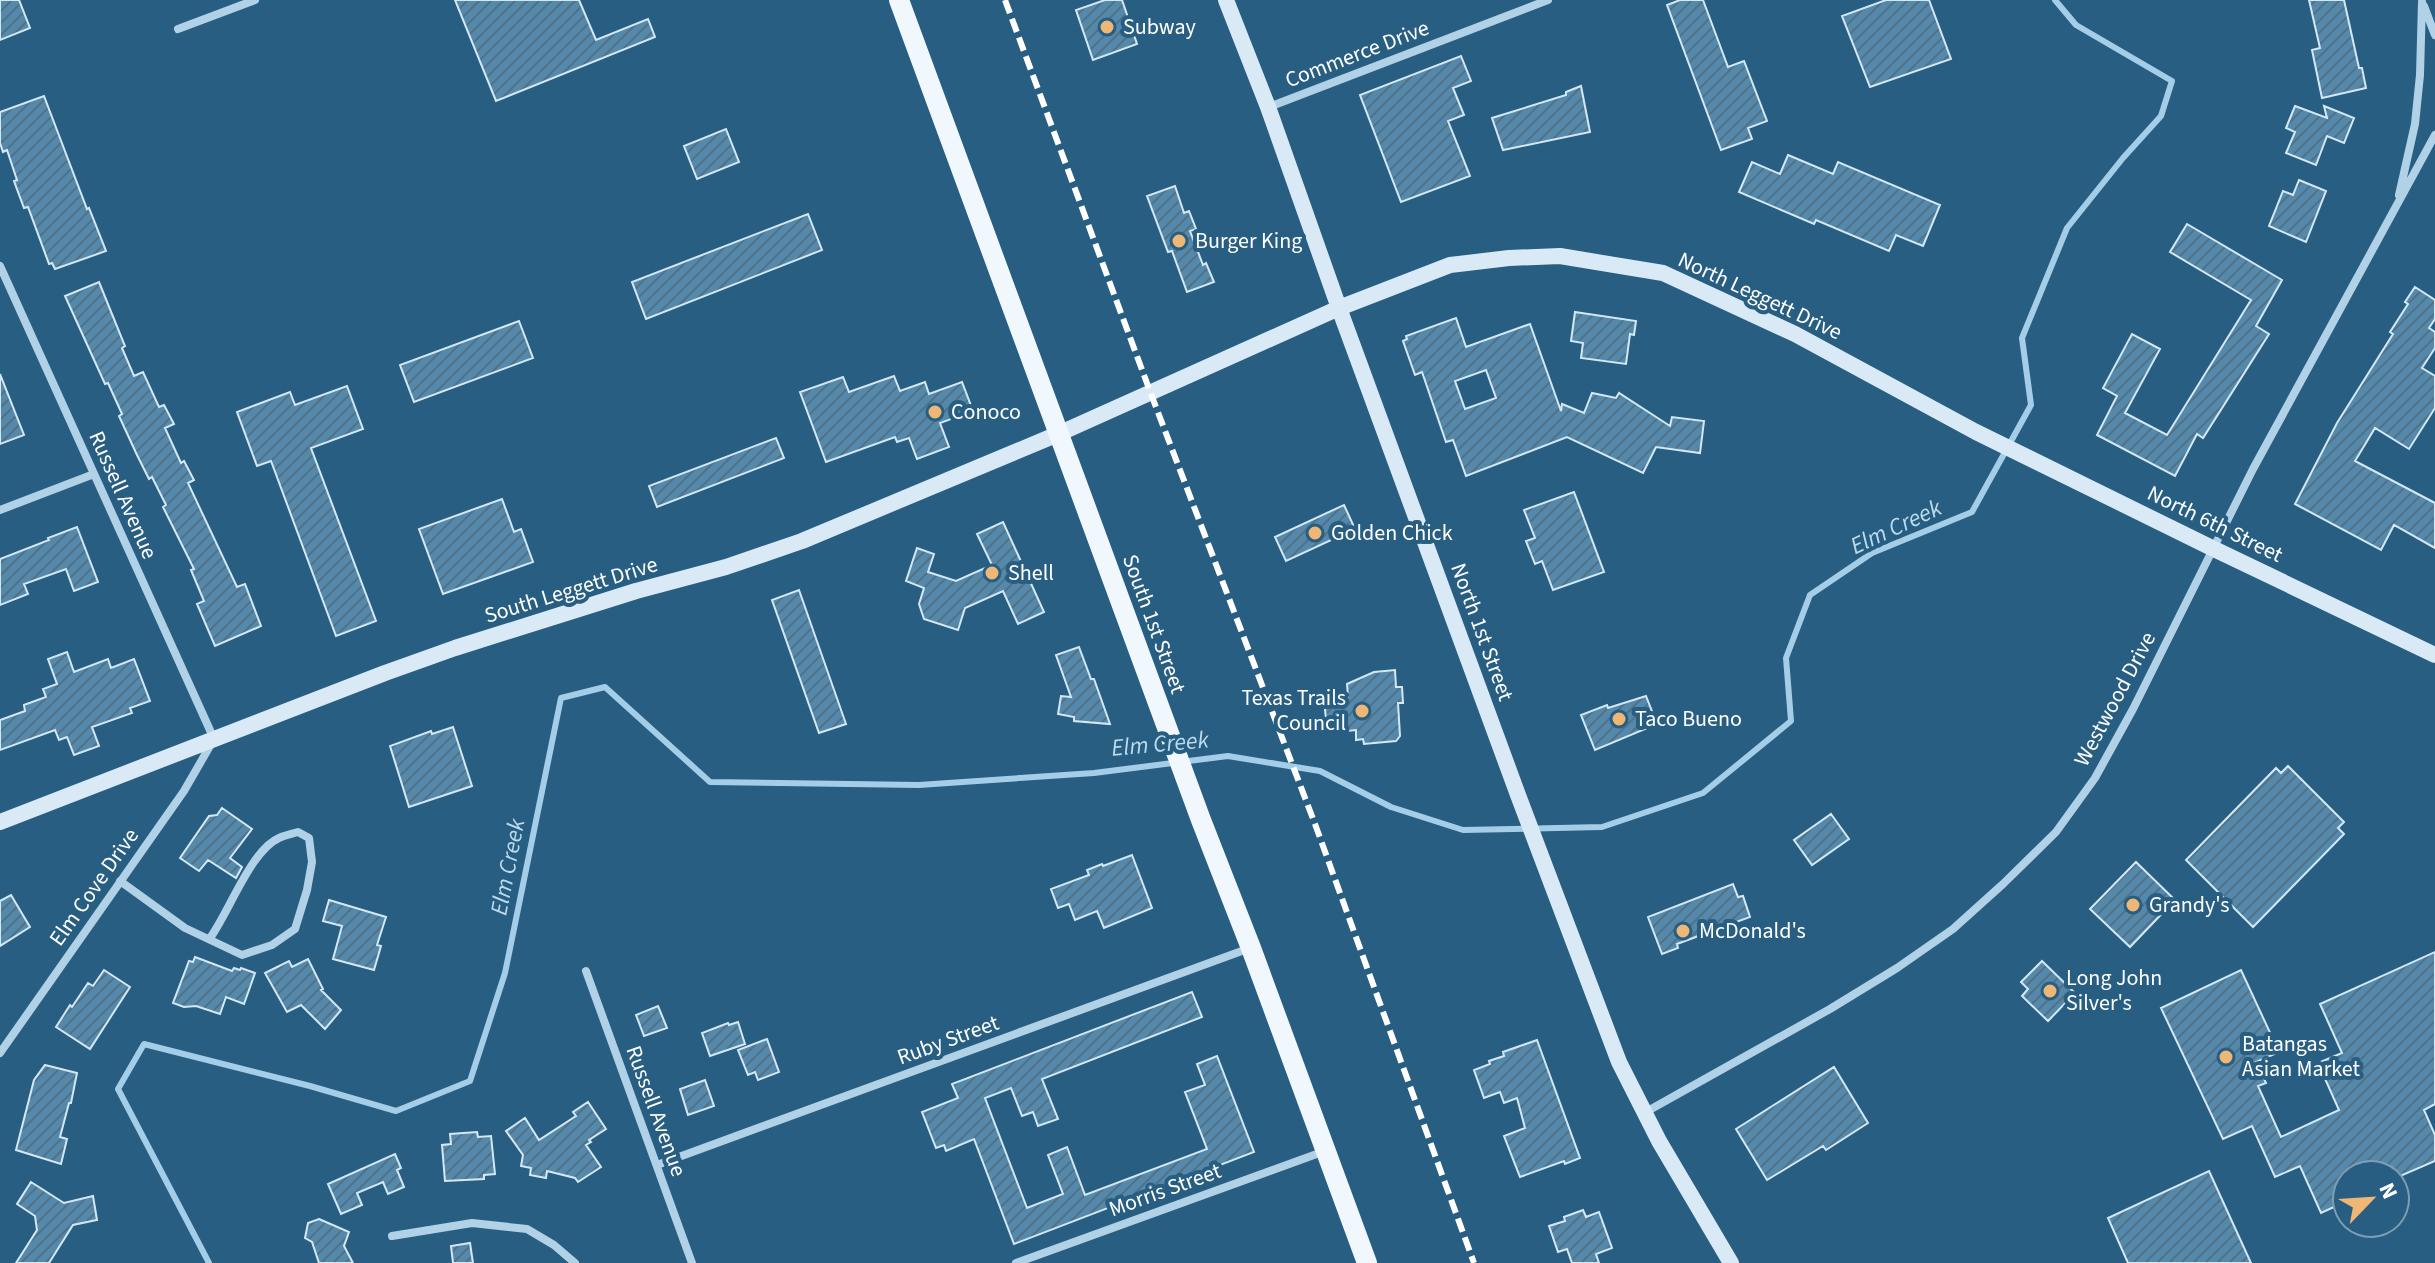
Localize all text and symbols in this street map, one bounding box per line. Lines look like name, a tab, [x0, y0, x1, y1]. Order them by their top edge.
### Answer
place label: Subway	[1123, 11, 1196, 43]
street label: Commerce Drive	[1280, 12, 1434, 96]
marker: Subway	[1098, 18, 1116, 36]
place label: Burger King	[1195, 225, 1302, 257]
marker: Burger King	[1170, 232, 1188, 250]
street label: North Leggett Drive	[1673, 244, 1847, 348]
place label: Conoco	[951, 396, 1021, 428]
marker: Conoco	[926, 403, 944, 421]
street label: Russell Avenue	[80, 426, 166, 564]
street label: North 6th Street	[2142, 477, 2289, 571]
water label: Elm Creek	[1844, 490, 1948, 563]
place label: Golden Chick	[1331, 517, 1453, 549]
marker: Golden Chick	[1306, 524, 1324, 542]
street label: South Leggett Drive	[480, 548, 662, 632]
street label: South 1st Street	[1114, 550, 1194, 699]
place label: Shell	[1008, 557, 1054, 589]
street label: North 1st Street	[1442, 559, 1522, 706]
marker: Shell	[983, 564, 1001, 582]
street label: Westwood Drive	[2066, 626, 2164, 772]
place label: Texas Trails Council	[1241, 682, 1346, 739]
marker: Texas Trails Council	[1353, 702, 1371, 720]
place label: Taco Bueno	[1635, 703, 1742, 735]
marker: Taco Bueno	[1610, 710, 1628, 728]
water label: Elm Creek	[1110, 722, 1211, 766]
water label: Elm Creek	[482, 815, 535, 918]
street label: Elm Cove Drive	[41, 821, 147, 952]
place label: Grandy's	[2149, 889, 2230, 921]
marker: Grandy's	[2124, 896, 2142, 914]
place label: McDonald's	[1699, 915, 1806, 947]
marker: McDonald's	[1674, 922, 1692, 940]
place label: Long John Silver's	[2066, 962, 2162, 1019]
marker: Long John Silver's	[2041, 982, 2059, 1000]
street label: Ruby Street	[893, 1007, 1004, 1073]
place label: Batangas Asian Market	[2242, 1028, 2360, 1085]
street label: Russell Avenue	[617, 1041, 695, 1181]
marker: Batangas Asian Market	[2217, 1048, 2235, 1066]
street label: Morris Street	[1104, 1155, 1226, 1225]
north arrow	[2331, 1159, 2411, 1239]
text: N	[2371, 1178, 2406, 1204]

